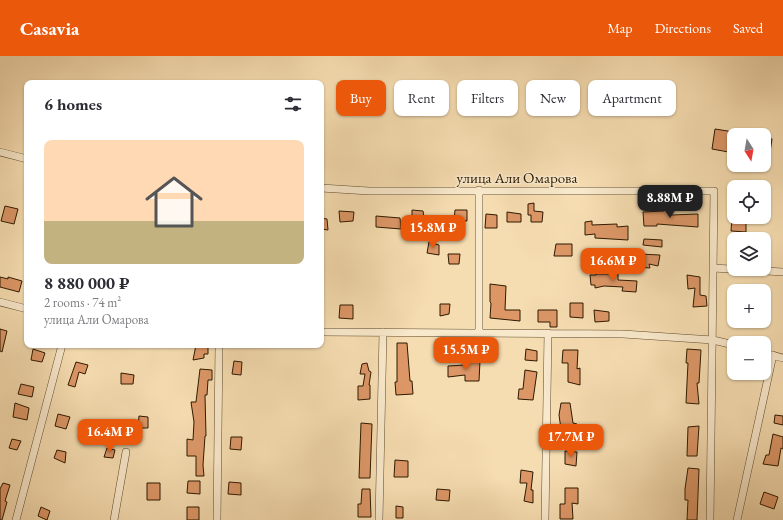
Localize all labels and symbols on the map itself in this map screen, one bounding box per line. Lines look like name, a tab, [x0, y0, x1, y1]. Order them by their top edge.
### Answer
north arrow	[727, 128, 771, 172]
street label: улица Али Омарова	[457, 168, 577, 187]
pin: 8.88M ₽	[633, 185, 707, 219]
pin: 15.8M ₽	[396, 215, 470, 249]
pin: 16.6M ₽	[576, 248, 650, 282]
pin: 15.5M ₽	[429, 337, 503, 371]
pin: 16.4M ₽	[73, 419, 147, 453]
pin: 17.7M ₽	[534, 424, 608, 458]

